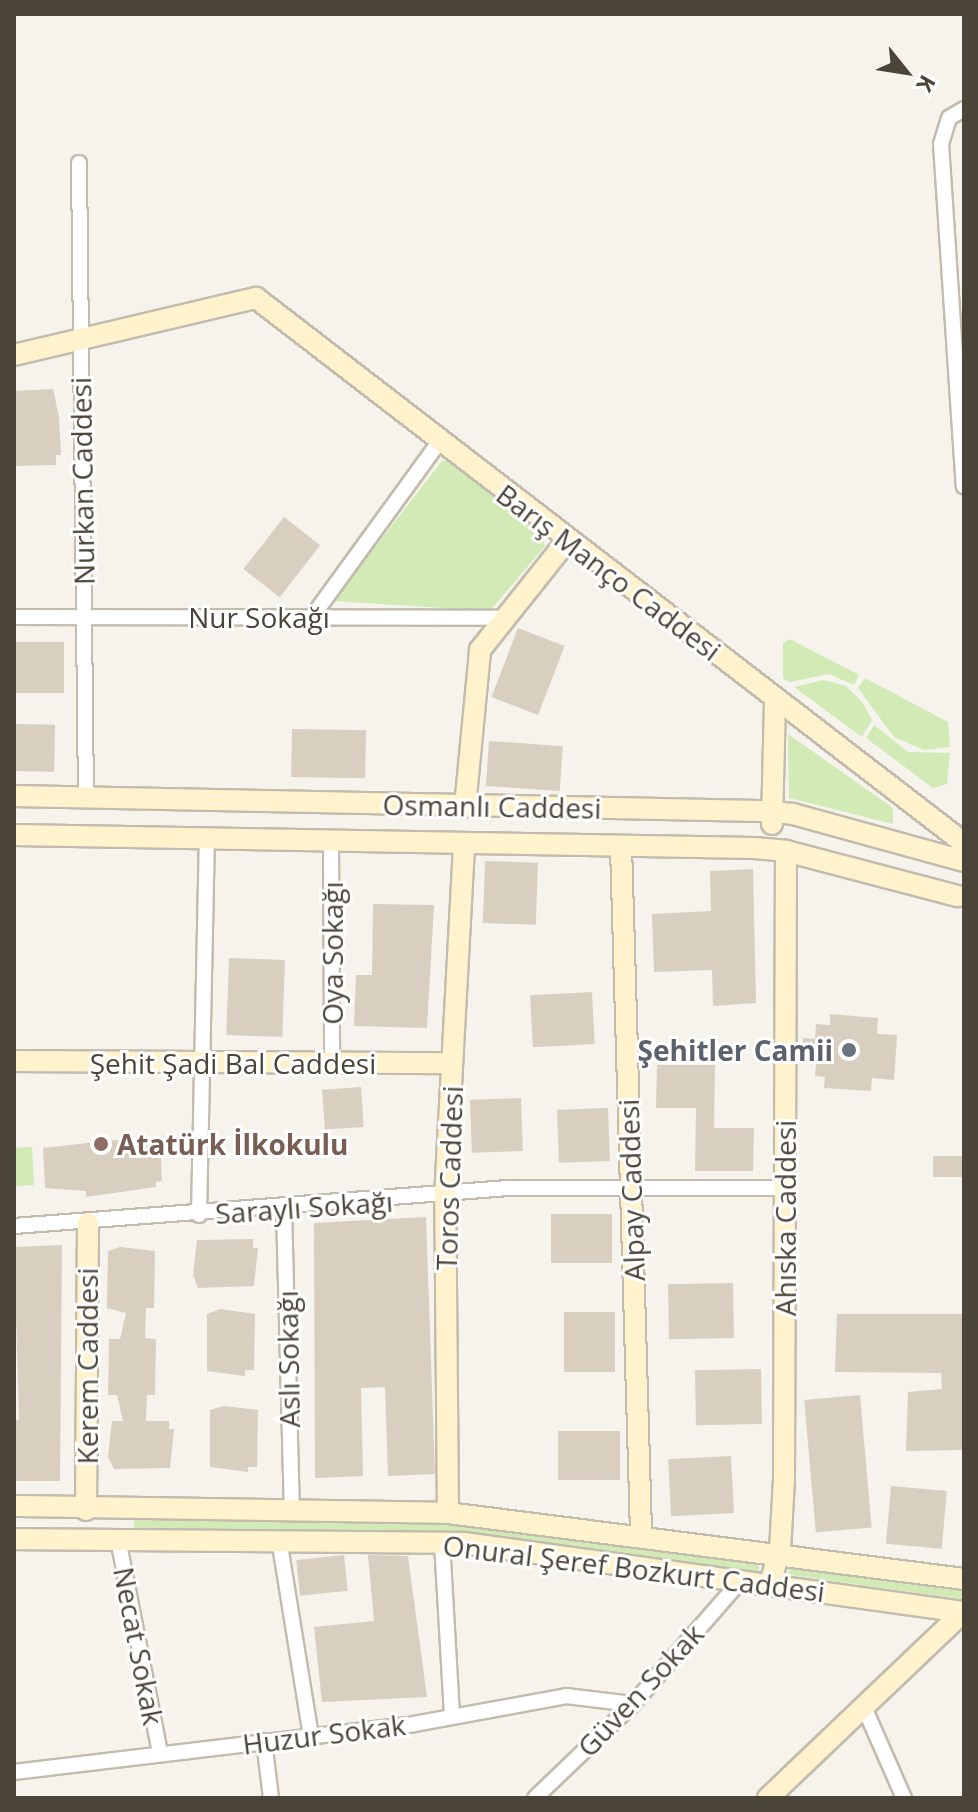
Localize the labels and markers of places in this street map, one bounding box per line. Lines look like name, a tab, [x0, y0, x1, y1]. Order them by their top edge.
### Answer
place label: Şehitler Camii	[638, 1033, 833, 1067]
marker: Şehitler Camii	[840, 1041, 858, 1059]
place label: Atatürk İlkokulu	[117, 1127, 349, 1161]
marker: Atatürk İlkokulu	[92, 1135, 110, 1153]

